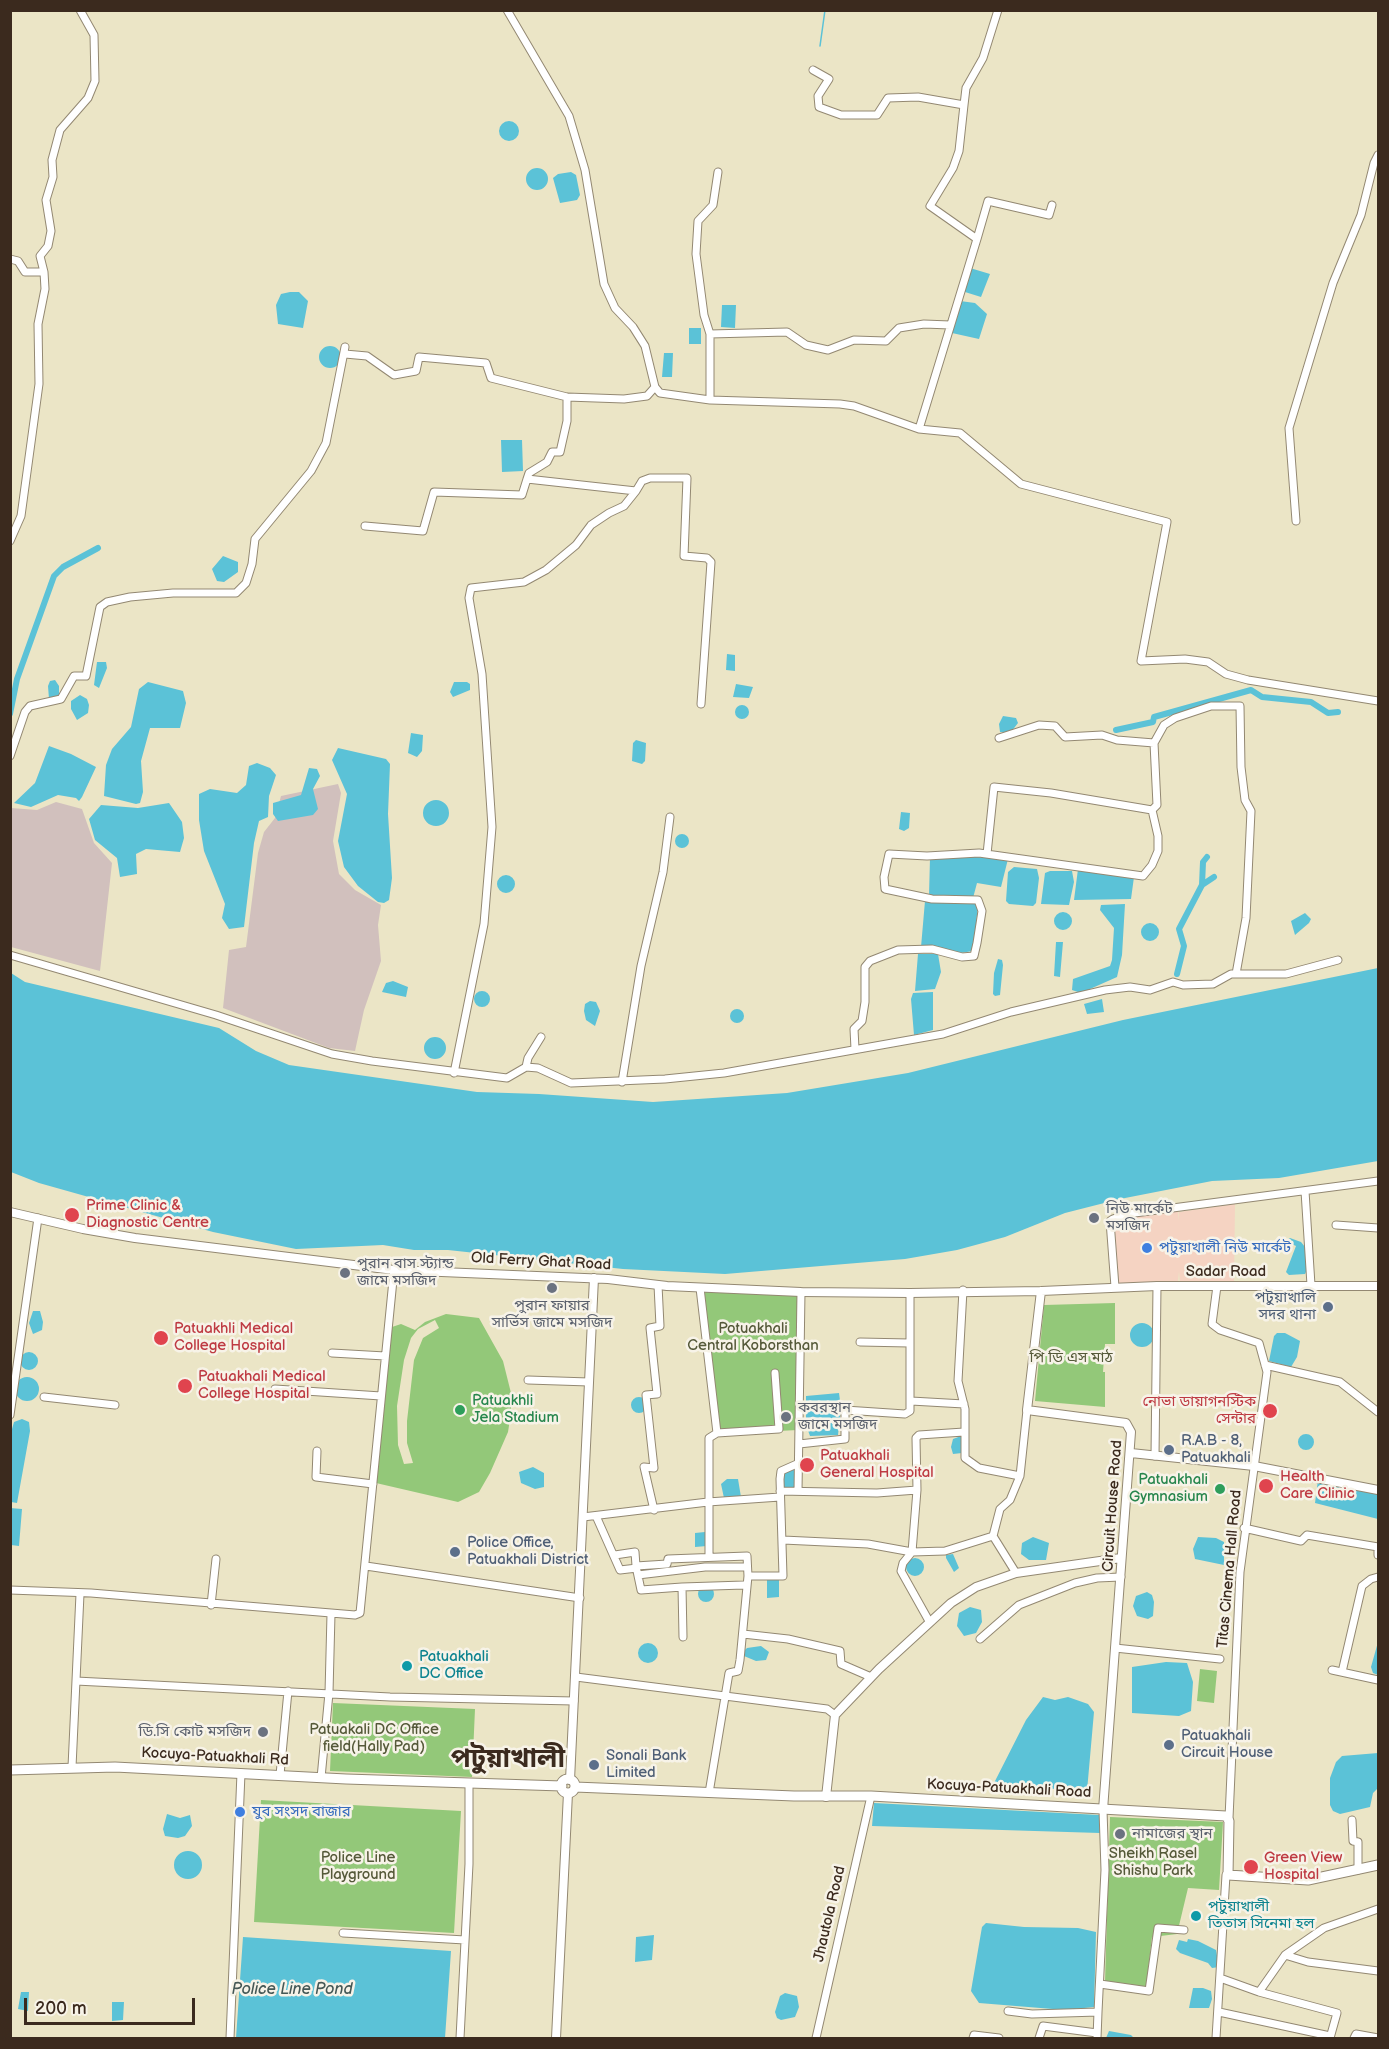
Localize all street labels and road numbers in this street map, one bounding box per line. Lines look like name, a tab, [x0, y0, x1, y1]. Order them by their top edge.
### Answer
street label: Old Ferry Ghat Road	[471, 1249, 611, 1275]
street label: Sadar Road	[1186, 1263, 1266, 1281]
street label: Circuit House Road	[1099, 1439, 1127, 1573]
street label: Titas Cinema Hall Road	[1214, 1489, 1246, 1649]
street label: Kocuya-Patuakhali Rd	[141, 1744, 289, 1770]
street label: Kocuya-Patuakhali Road	[926, 1776, 1092, 1802]
street label: Jhautola Road	[810, 1864, 850, 1964]

